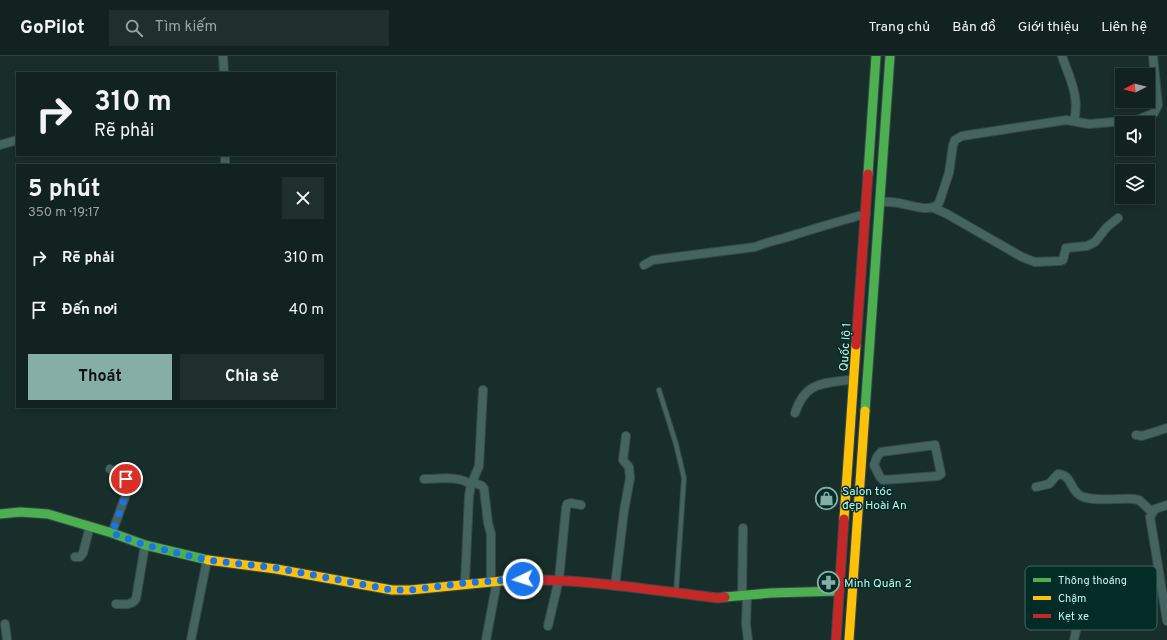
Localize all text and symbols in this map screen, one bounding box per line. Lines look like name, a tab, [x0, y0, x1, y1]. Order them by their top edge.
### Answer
search box	[109, 10, 389, 46]
text: GoPilot	[20, 16, 85, 40]
icon: search	[123, 17, 145, 39]
text: Tìm kiếm	[155, 18, 217, 37]
text: Trang chủ	[868, 19, 930, 36]
text: Bản đồ	[952, 19, 996, 36]
text: Giới thiệu	[1018, 19, 1079, 36]
text: Liên hệ	[1101, 19, 1147, 36]
north arrow	[1115, 68, 1155, 108]
map controls	[1115, 68, 1155, 204]
text: 310 m	[94, 85, 172, 121]
icon: right	[28, 88, 80, 140]
button: sound	[1115, 116, 1155, 156]
text: Rẽ phải	[94, 120, 154, 143]
button: layers	[1115, 164, 1155, 204]
text: 5 phút	[28, 175, 100, 205]
button: close	[282, 177, 324, 219]
text: 350 m · 19:17	[28, 205, 100, 221]
icon: right	[28, 247, 50, 269]
text: Rẽ phải	[62, 249, 115, 268]
text: 310 m	[284, 249, 324, 268]
icon: arrive	[28, 299, 50, 321]
text: Đến nơi	[62, 301, 118, 320]
text: 40 m	[289, 301, 324, 320]
street label: Quốc lộ 1	[836, 322, 856, 372]
button: Thoát	[28, 354, 172, 400]
button: Chia sẻ	[180, 354, 324, 400]
pin	[109, 462, 143, 496]
icon: arrive	[115, 468, 137, 490]
place label: Salon tóc đẹp Hoài An	[842, 484, 907, 514]
shop icon: Salon tóc đẹp Hoài An	[813, 485, 839, 511]
position arrow	[502, 558, 544, 600]
legend	[1025, 566, 1157, 630]
pharmacy icon: Minh Quân 2	[816, 570, 842, 596]
text: Thông thoáng	[1058, 574, 1127, 588]
place label: Minh Quân 2	[844, 576, 912, 592]
text: Chậm	[1058, 592, 1086, 606]
text: Kẹt xe	[1058, 610, 1089, 624]

